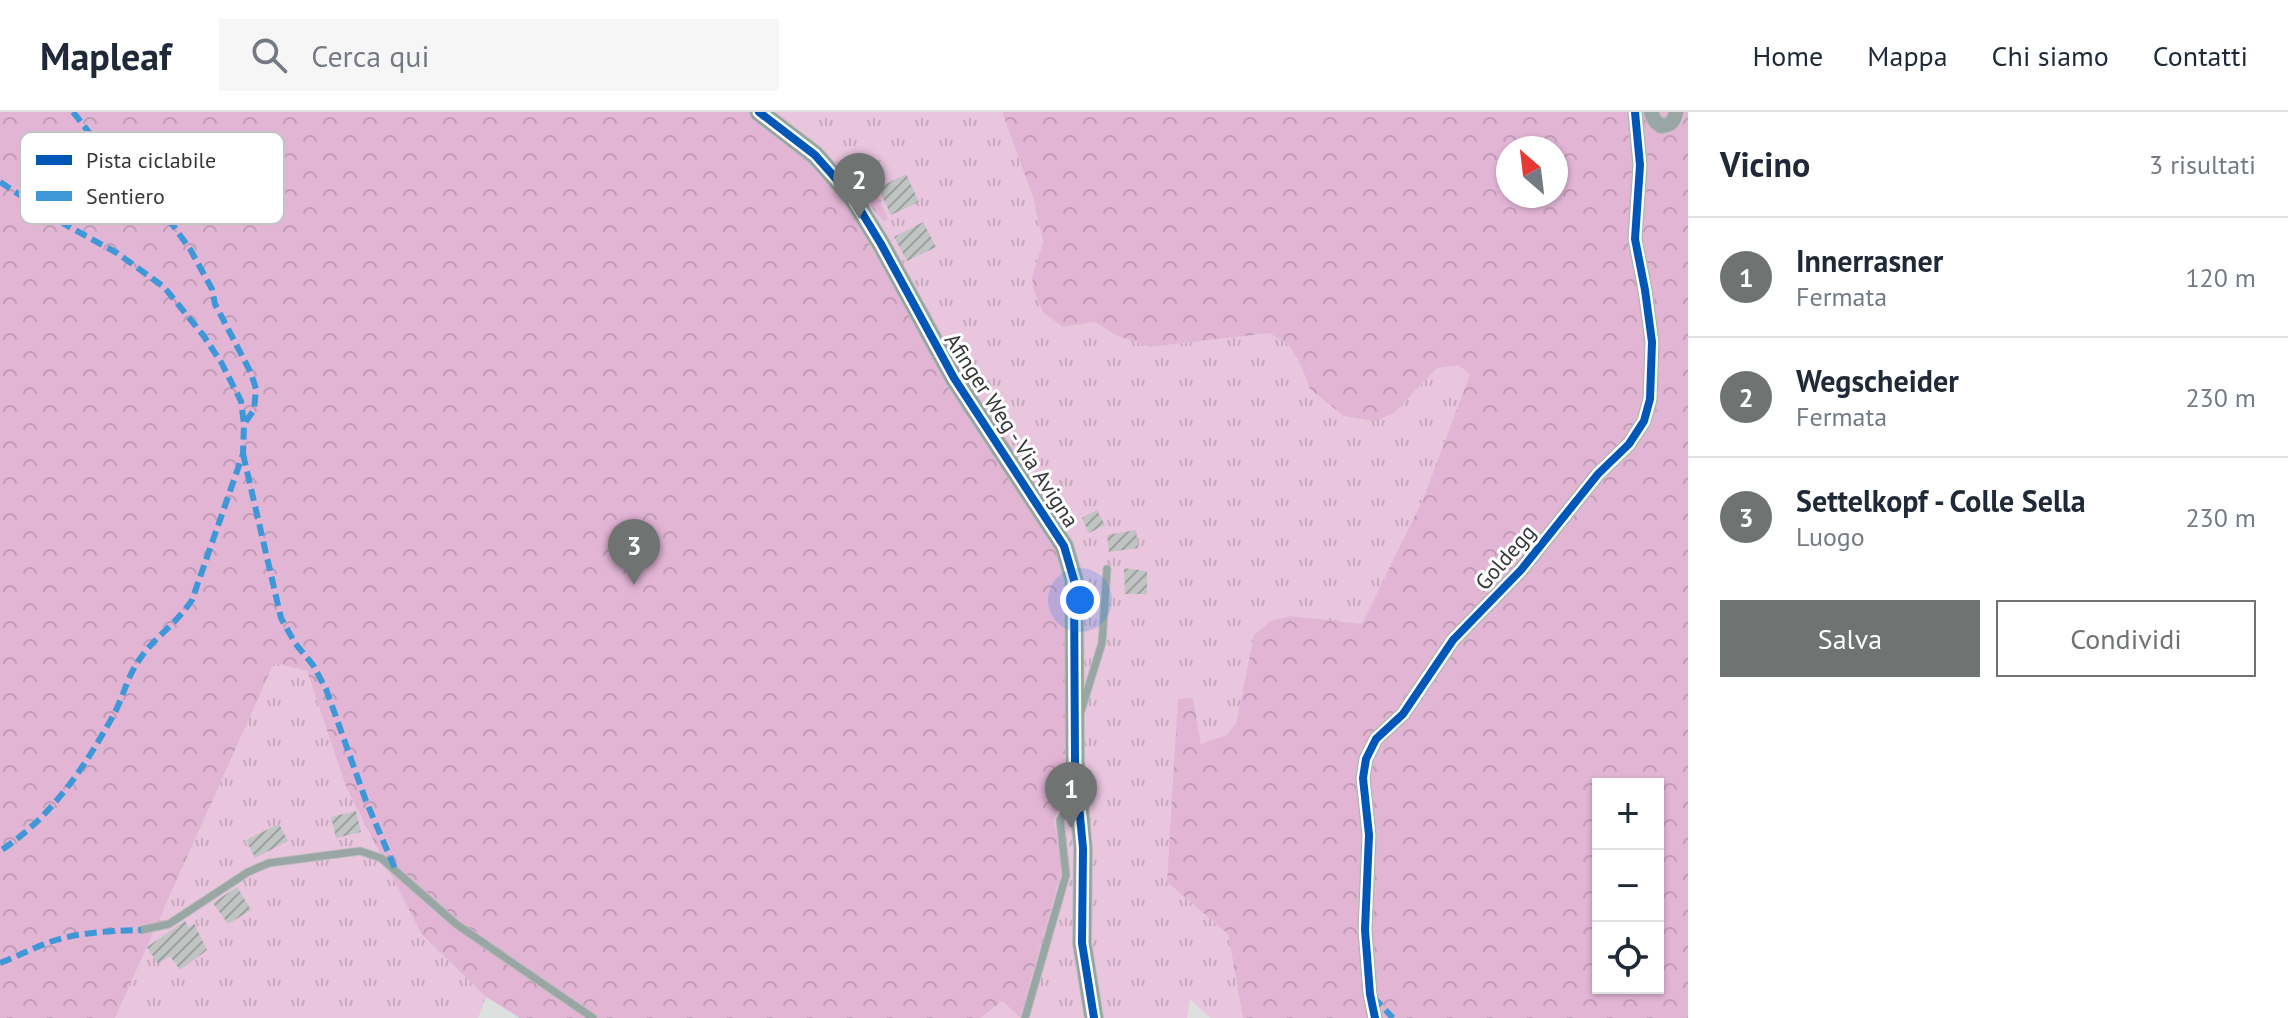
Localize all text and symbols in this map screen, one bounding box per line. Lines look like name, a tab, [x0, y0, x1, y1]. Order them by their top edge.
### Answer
search box	[219, 19, 779, 91]
text: Mapleaf	[40, 31, 171, 80]
icon: search	[247, 33, 291, 77]
text: Cerca qui	[311, 36, 430, 75]
text: Home	[1753, 37, 1823, 74]
text: Mappa	[1867, 37, 1948, 74]
text: Chi siamo	[1992, 37, 2109, 74]
text: Contatti	[2153, 37, 2248, 74]
legend	[20, 132, 284, 224]
north arrow	[1496, 136, 1568, 208]
text: Vicino	[1720, 142, 1810, 186]
text: Pista ciclabile	[86, 146, 216, 174]
text: 3 risultati	[2149, 148, 2256, 181]
pin: 2	[833, 153, 885, 219]
text: Sentiero	[86, 182, 165, 210]
text: Innerrasner	[1796, 241, 1943, 280]
text: 1	[1739, 261, 1753, 294]
text: 120 m	[2185, 261, 2256, 294]
text: Fermata	[1796, 280, 1887, 313]
street label: Afinger Weg - Via Avigna	[939, 328, 1085, 532]
text: Wegscheider	[1796, 361, 1959, 400]
text: 2	[1739, 381, 1753, 414]
text: 230 m	[2185, 381, 2256, 414]
text: Fermata	[1796, 400, 1887, 433]
text: Settelkopf - Colle Sella	[1796, 481, 2086, 520]
text: 3	[1739, 501, 1753, 534]
text: 230 m	[2185, 501, 2256, 534]
street label: Goldegg	[1469, 518, 1541, 596]
pin: 3	[608, 519, 660, 585]
text: Luogo	[1796, 520, 1865, 553]
your location	[1060, 580, 1100, 620]
button: Salva	[1720, 600, 1980, 677]
button: Condividi	[1996, 600, 2256, 677]
pin: 1	[1045, 762, 1097, 828]
map controls	[1592, 778, 1664, 994]
button: +	[1592, 778, 1664, 850]
button: −	[1592, 850, 1664, 922]
button: locate	[1592, 922, 1664, 994]

